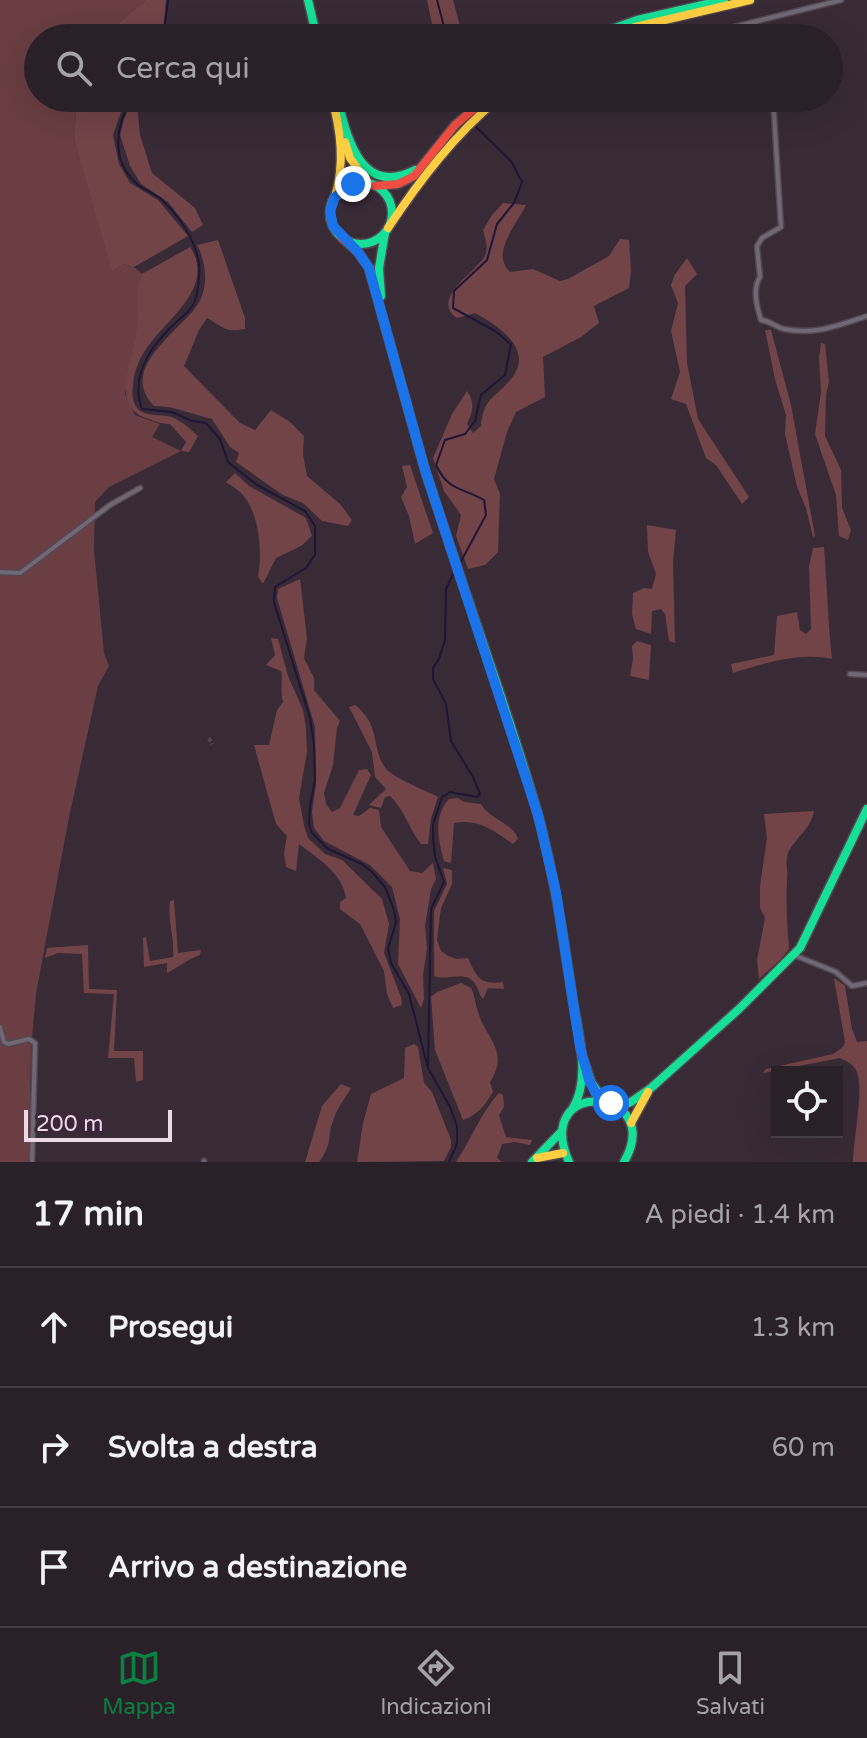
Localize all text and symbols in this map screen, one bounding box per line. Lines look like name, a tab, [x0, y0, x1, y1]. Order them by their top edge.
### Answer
search box	[24, 24, 843, 112]
icon: search	[52, 46, 96, 90]
text: Cerca qui	[116, 50, 250, 87]
route end	[335, 166, 371, 202]
map controls	[771, 1066, 843, 1138]
button: locate	[771, 1066, 843, 1138]
route start	[593, 1085, 629, 1121]
scale bar	[24, 1106, 172, 1142]
text: 200 m	[36, 1111, 103, 1137]
text: 17 min	[32, 1194, 144, 1235]
text: A piedi · 1.4 km	[644, 1199, 835, 1230]
icon: ahead	[32, 1305, 76, 1349]
text: Prosegui	[108, 1309, 233, 1346]
text: 1.3 km	[751, 1312, 835, 1343]
icon: right	[32, 1425, 76, 1469]
text: Svolta a destra	[108, 1429, 318, 1466]
text: 60 m	[772, 1432, 835, 1463]
icon: arrive	[32, 1545, 76, 1589]
text: Arrivo a destinazione	[108, 1549, 407, 1586]
tab: Mappa	[102, 1646, 176, 1720]
tab: Indicazioni	[380, 1646, 492, 1720]
tab: Salvati	[696, 1646, 765, 1720]

